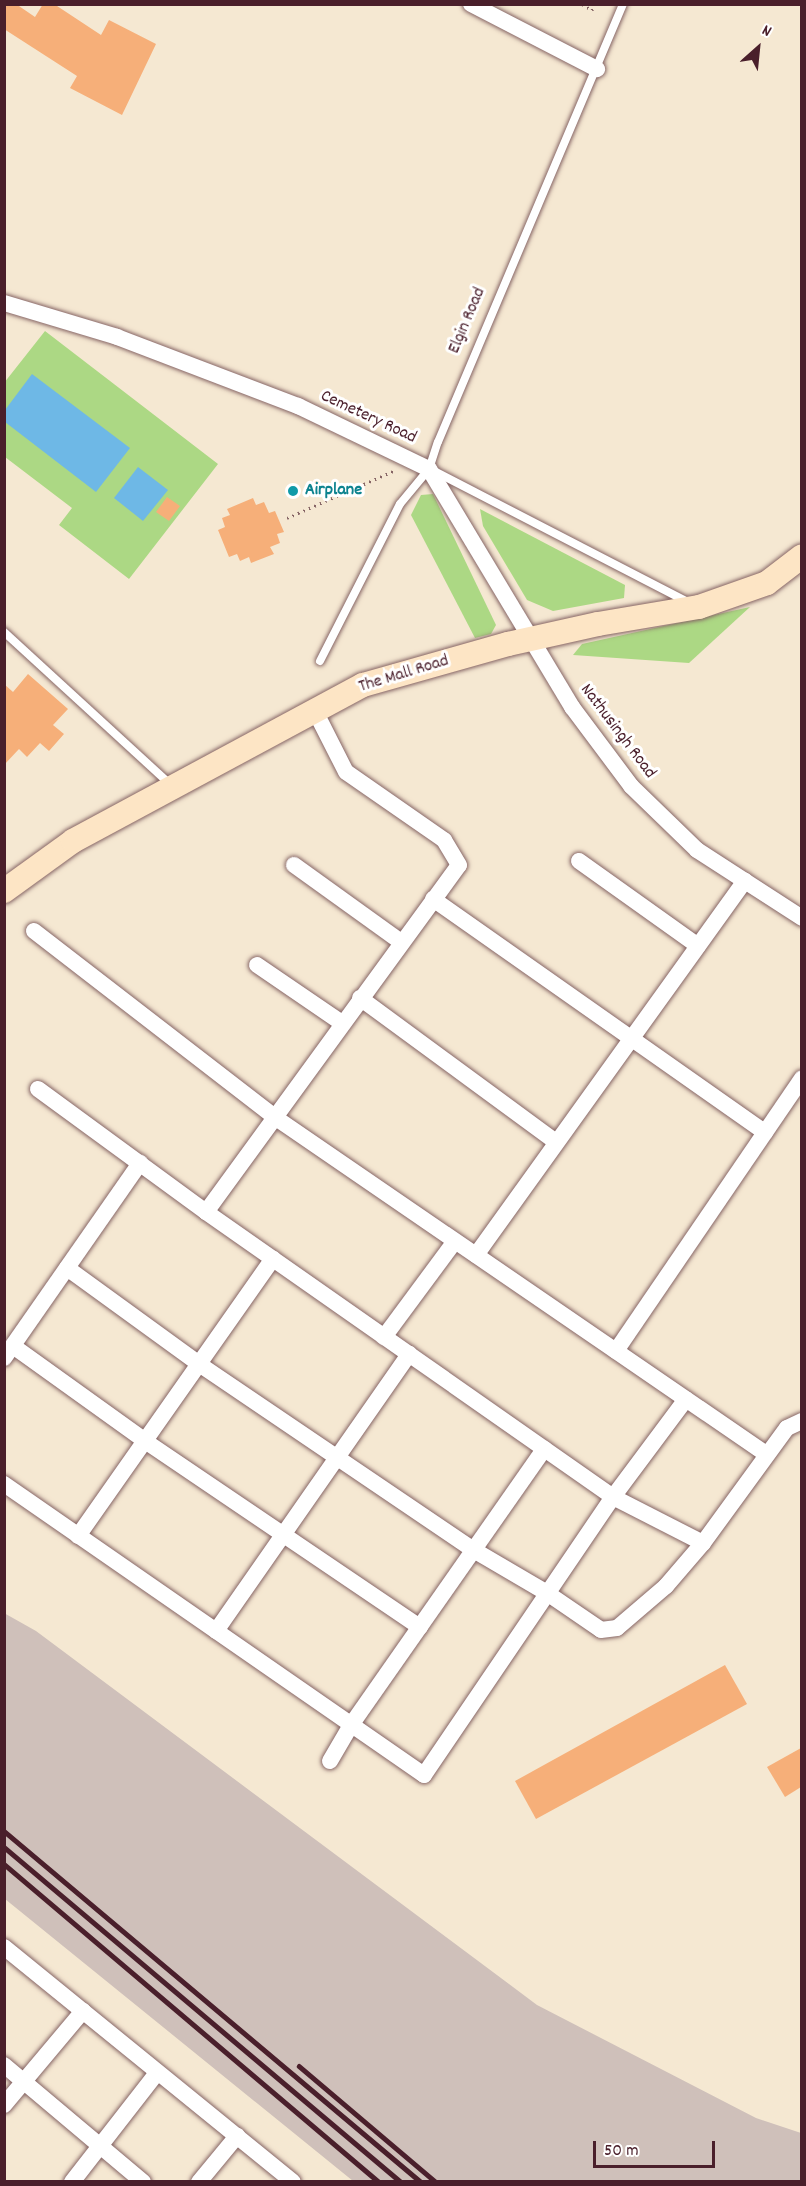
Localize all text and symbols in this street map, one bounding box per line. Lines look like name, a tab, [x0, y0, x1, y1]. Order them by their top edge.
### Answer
north arrow	[728, 18, 788, 78]
text: N	[758, 19, 775, 44]
street label: Elgin Road	[444, 285, 492, 357]
street label: Cemetery Road	[317, 386, 419, 450]
place label: Airplane	[305, 480, 362, 502]
marker: Airplane	[286, 484, 300, 498]
street label: The Mall Road	[356, 651, 452, 699]
street label: Nathusingh Road	[574, 680, 660, 784]
scale bar	[596, 2129, 718, 2167]
text: 50 m	[604, 2139, 639, 2164]

